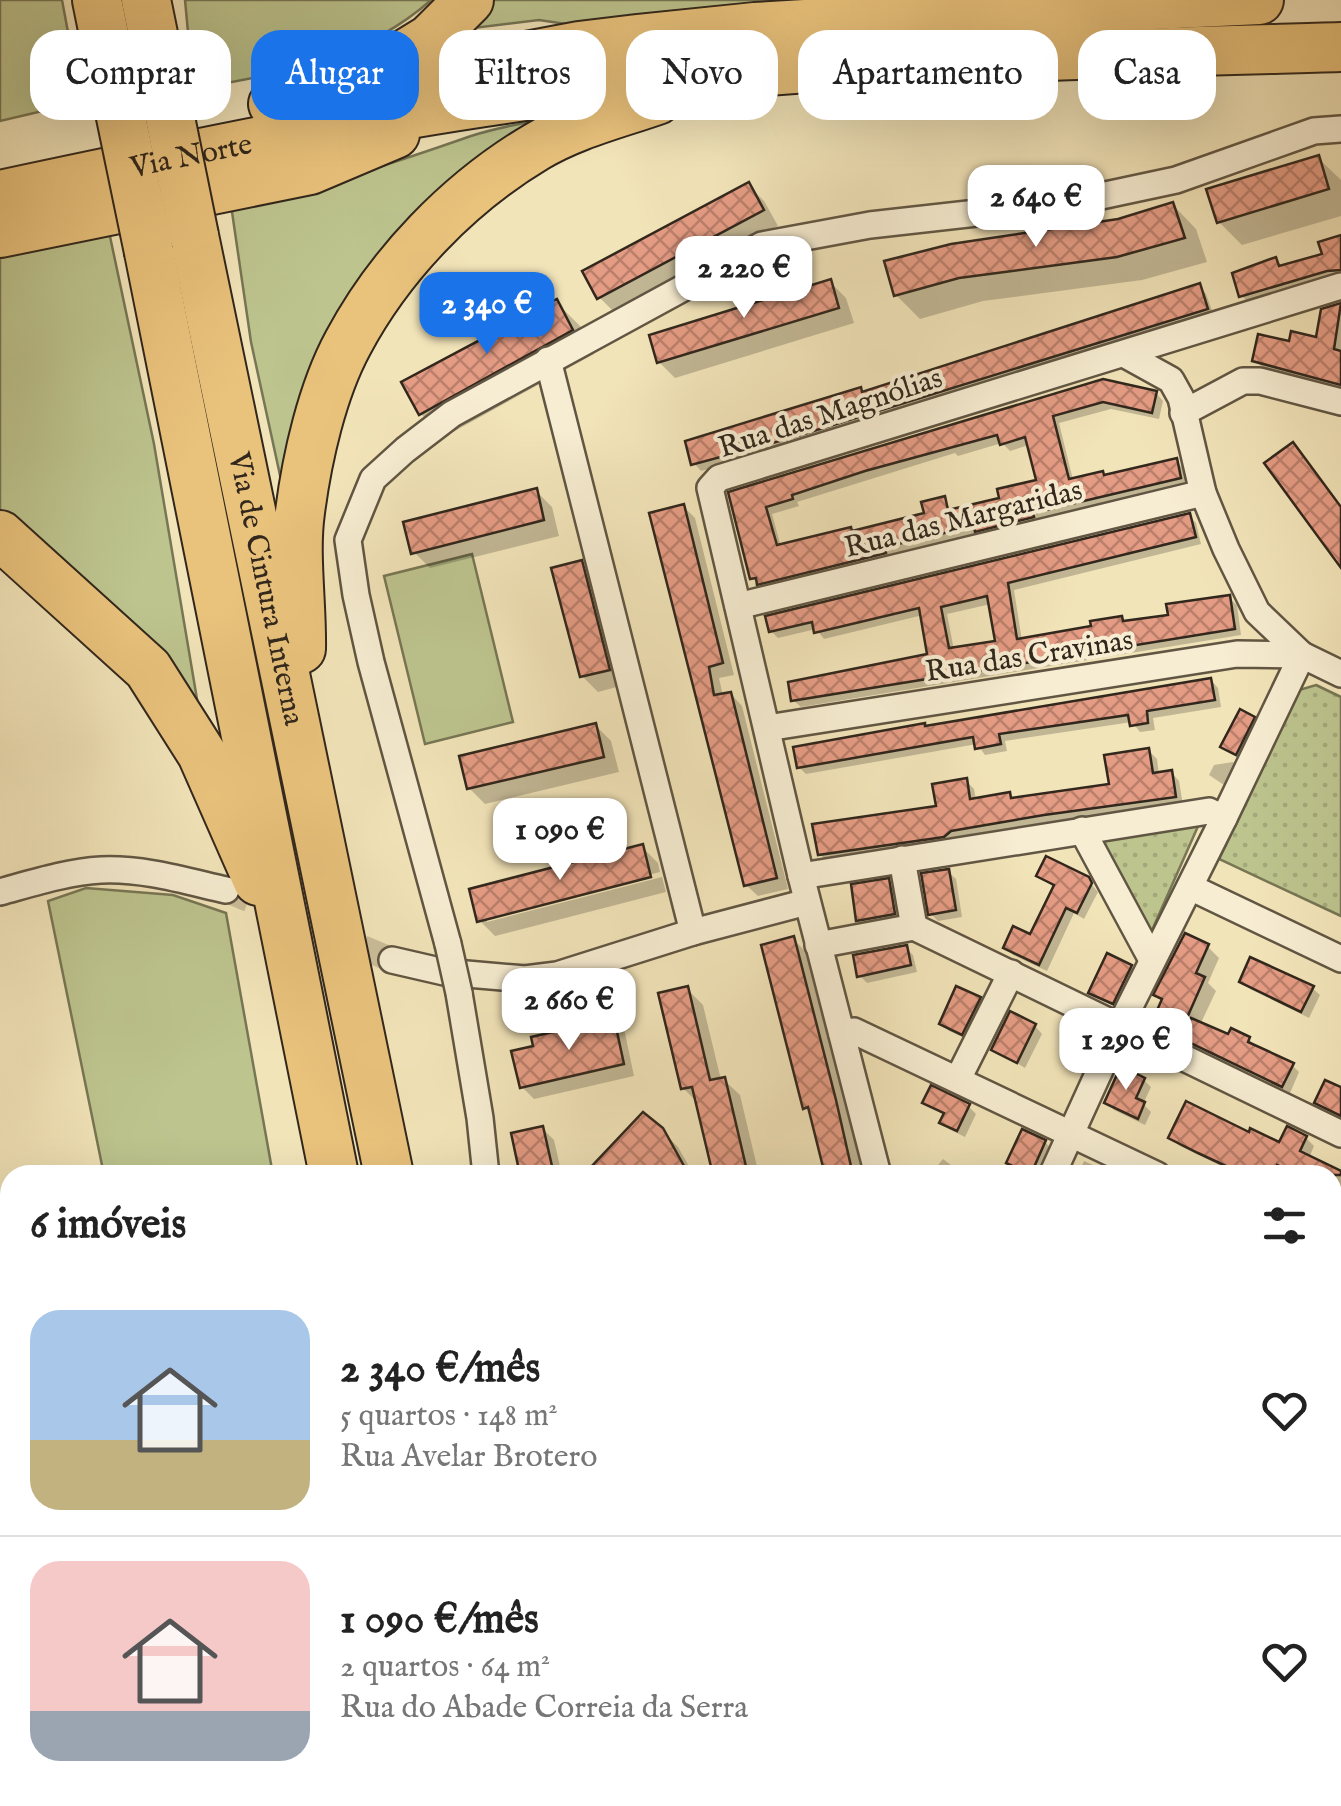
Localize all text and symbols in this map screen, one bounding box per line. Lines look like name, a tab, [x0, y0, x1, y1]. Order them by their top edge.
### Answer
chip: Comprar	[30, 30, 231, 120]
chip: Alugar	[251, 30, 419, 120]
chip: Filtros	[439, 30, 606, 120]
chip: Novo	[626, 30, 778, 120]
chip: Apartamento	[798, 30, 1058, 120]
chip: Casa	[1078, 30, 1216, 120]
street label: Via Norte	[126, 126, 255, 188]
pin: 2 640 €	[944, 165, 1128, 250]
text: 2 640 €	[990, 177, 1082, 218]
pin: 2 220 €	[652, 236, 836, 321]
text: 2 220 €	[697, 248, 791, 289]
pin: 2 340 €	[395, 272, 579, 357]
text: 2 340 €	[441, 284, 533, 325]
street label: Rua das Magnólias	[714, 360, 947, 468]
street label: Via de Cintura Interna	[218, 448, 312, 729]
street label: Rua das Margaridas	[841, 472, 1086, 568]
street label: Rua das Cravinas	[923, 622, 1136, 692]
pin: 1 090 €	[468, 798, 652, 883]
text: 1 090 €	[515, 810, 605, 851]
pin: 2 660 €	[477, 968, 661, 1053]
text: 2 660 €	[524, 980, 614, 1021]
pin: 1 290 €	[1034, 1008, 1218, 1093]
text: 1 290 €	[1081, 1020, 1171, 1061]
icon: filters	[1257, 1198, 1312, 1253]
text: 6 imóveis	[30, 1199, 186, 1252]
text: 2 340 €/mês	[340, 1343, 540, 1396]
icon: home	[110, 1350, 230, 1470]
icon: heart	[1257, 1383, 1312, 1438]
text: 5 quartos · 148 m²	[340, 1396, 558, 1437]
text: Rua Avelar Brotero	[340, 1437, 597, 1478]
text: 1 090 €/mês	[340, 1594, 539, 1647]
icon: home	[110, 1601, 230, 1721]
icon: heart	[1257, 1634, 1312, 1689]
text: 2 quartos · 64 m²	[340, 1647, 550, 1688]
text: Rua do Abade Correia da Serra	[340, 1688, 748, 1729]

